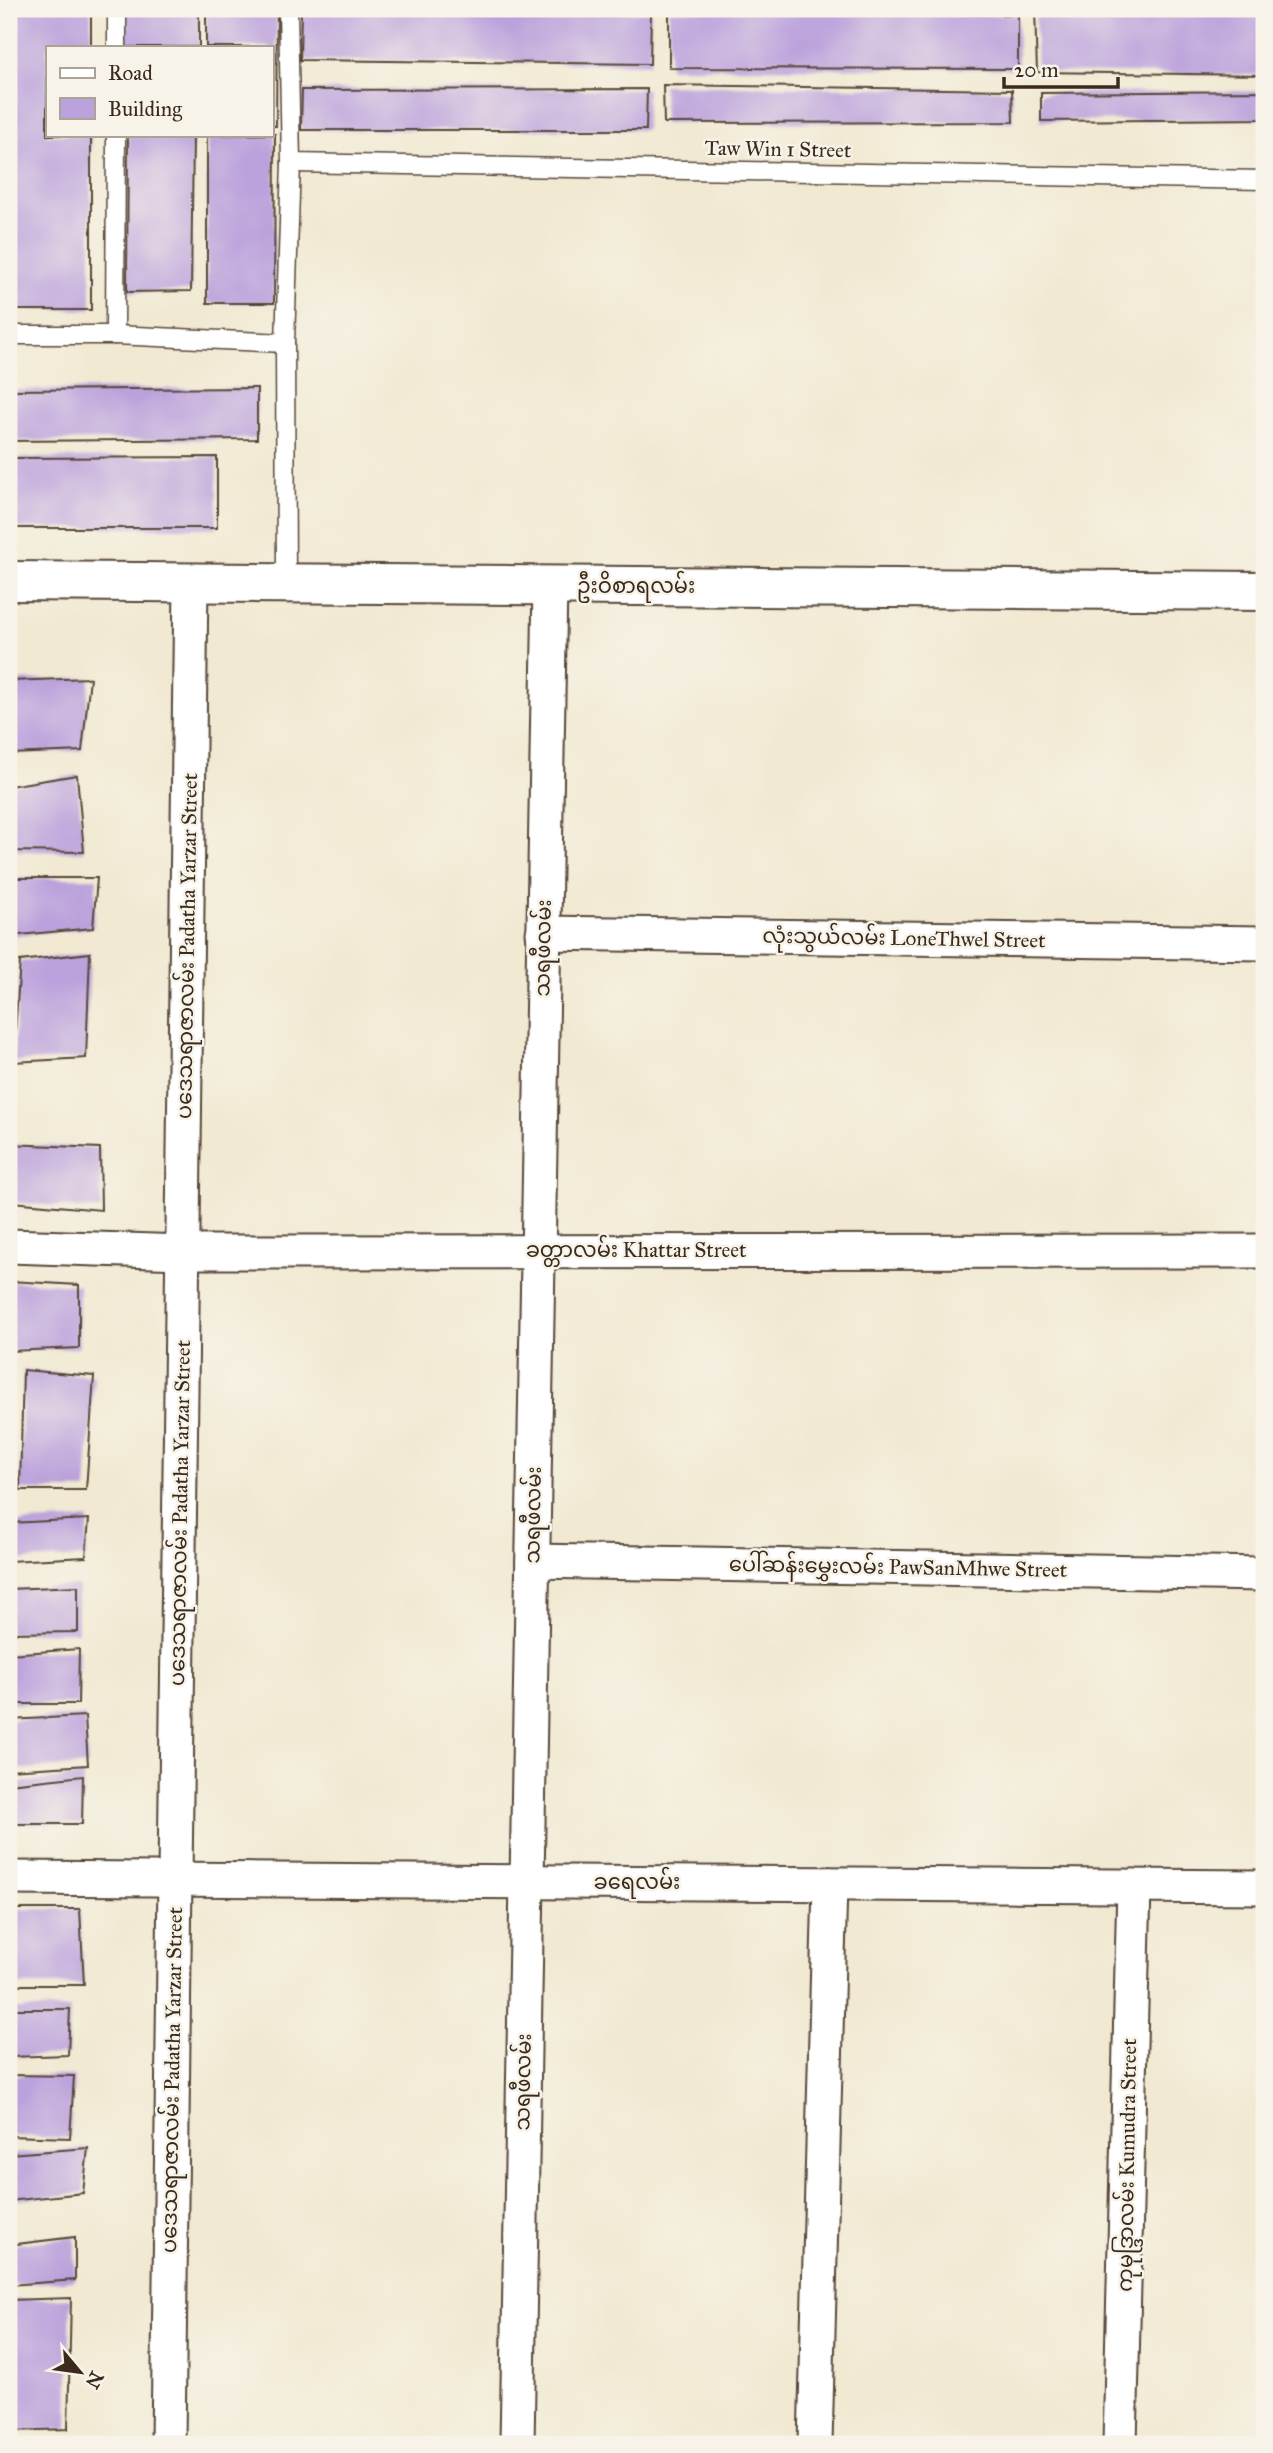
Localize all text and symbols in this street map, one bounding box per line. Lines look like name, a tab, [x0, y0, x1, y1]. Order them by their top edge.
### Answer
legend	[46, 46, 273, 136]
scale bar	[1004, 46, 1117, 90]
text: 20 m	[1014, 57, 1059, 83]
text: Road	[108, 60, 153, 86]
text: Building	[108, 96, 182, 122]
street label: Taw Win 1 Street	[704, 135, 852, 163]
street label: ဦးဝိစာရလမ်း	[577, 570, 695, 603]
street label: ပဒေသရာဇာလမ်း Padatha Yarzar Street	[168, 772, 207, 1119]
street label: သရဖီလမ်း	[526, 899, 561, 997]
street label: လုံးသွယ်လမ်း LoneThwel Street	[762, 920, 1046, 957]
street label: ခတ္တာလမ်း Khattar Street	[526, 1234, 747, 1267]
street label: ပဒေသရာဇာလမ်း Padatha Yarzar Street	[161, 1339, 200, 1686]
street label: သရဖီလမ်း	[516, 1466, 551, 1564]
street label: ပေါ်ဆန်းမွှေးလမ်း PawSanMhwe Street	[729, 1548, 1068, 1587]
street label: ခရေလမ်း	[594, 1866, 680, 1899]
street label: ပဒေသရာဇာလမ်း Padatha Yarzar Street	[153, 1906, 192, 2253]
street label: သရဖီလမ်း	[506, 2033, 541, 2131]
street label: ကုမုဒ္ဒြာလမ်း Kumudra Street	[1109, 2037, 1147, 2292]
north arrow	[46, 2338, 116, 2408]
text: N	[80, 2367, 108, 2393]

